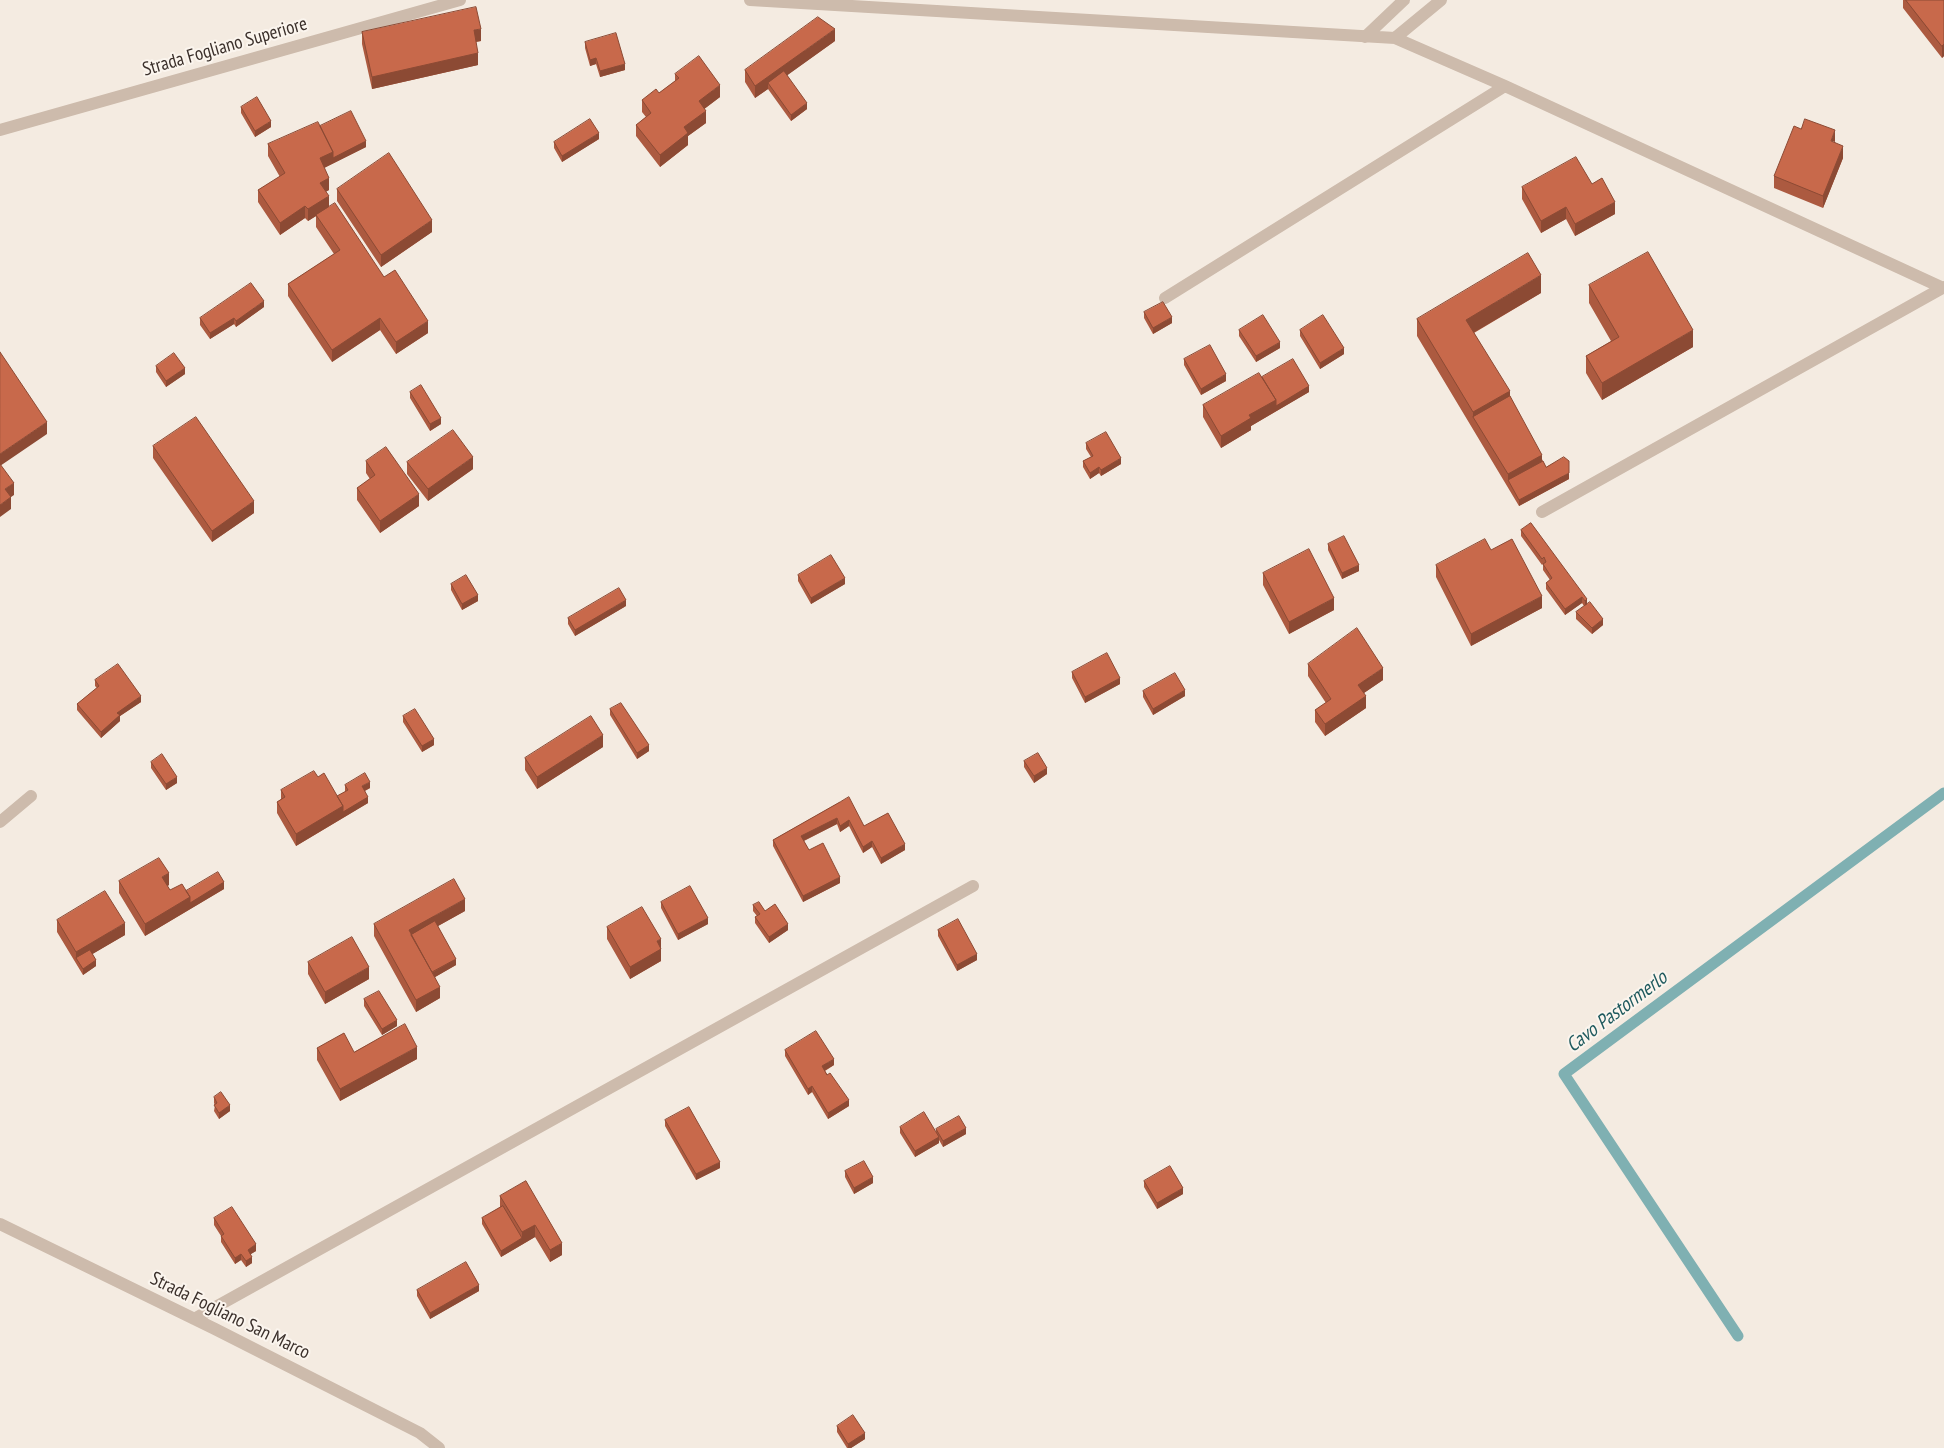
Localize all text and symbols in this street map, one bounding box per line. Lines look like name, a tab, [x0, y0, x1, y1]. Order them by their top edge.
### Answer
street label: Strada Fogliano Superiore	[140, 13, 310, 81]
water label: Cavo Pastormerlo	[1562, 966, 1672, 1058]
street label: Strada Fogliano San Marco	[147, 1267, 313, 1365]

